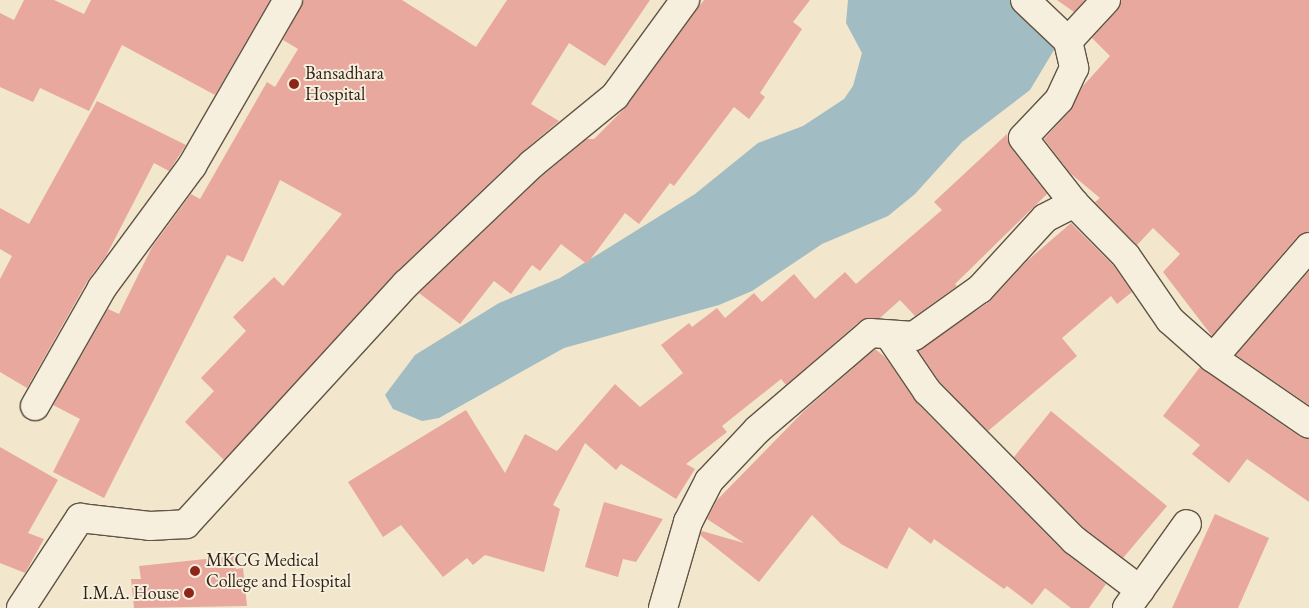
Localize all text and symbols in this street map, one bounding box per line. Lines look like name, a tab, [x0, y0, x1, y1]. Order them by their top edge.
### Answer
place label: Bansadhara Hospital	[305, 63, 384, 106]
marker: Bansadhara Hospital	[287, 77, 301, 91]
place label: MKCG Medical College and Hospital	[206, 550, 351, 592]
marker: MKCG Medical College and Hospital	[188, 564, 202, 578]
place label: I.M.A. House	[82, 582, 179, 604]
marker: I.M.A. House	[183, 587, 195, 599]

